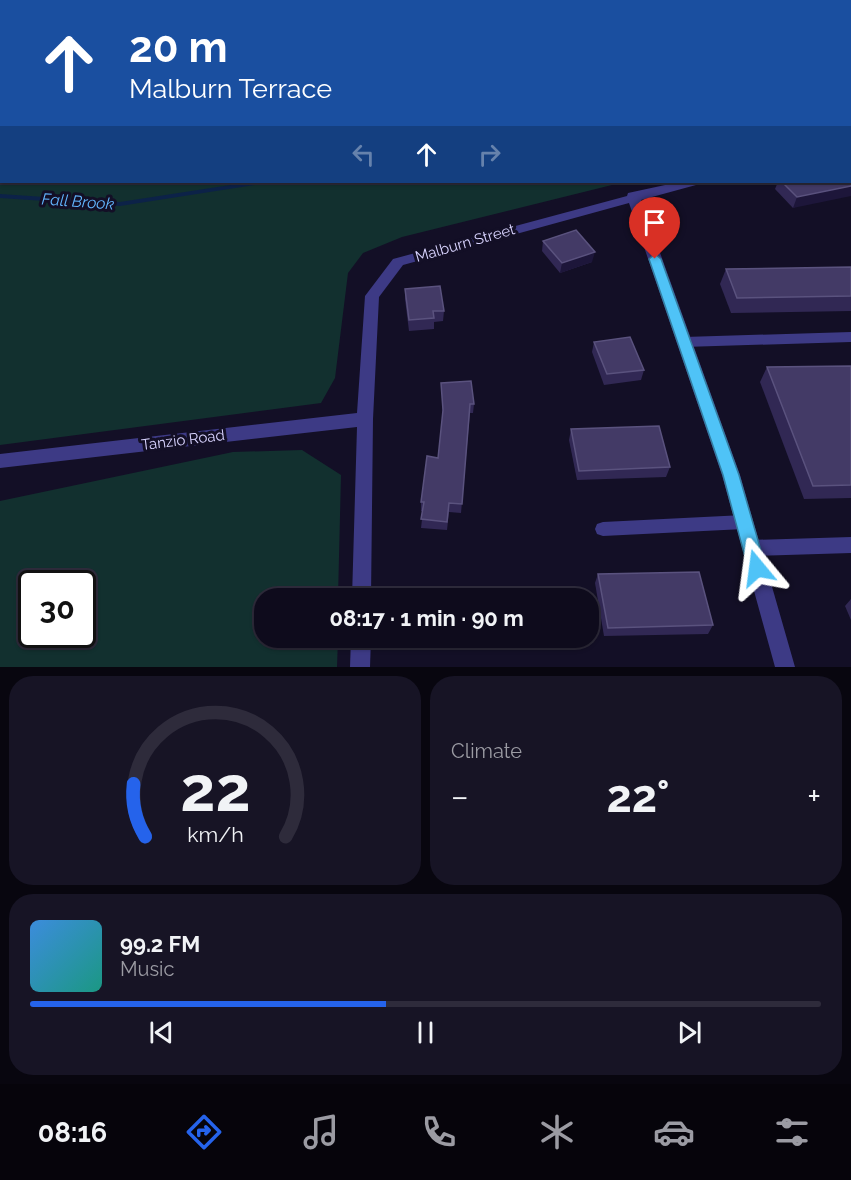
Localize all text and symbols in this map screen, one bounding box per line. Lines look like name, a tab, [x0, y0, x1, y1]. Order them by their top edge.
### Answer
text: 20 m	[129, 23, 228, 72]
icon: ahead	[30, 24, 108, 102]
text: Malburn Terrace	[129, 73, 332, 104]
icon: left	[347, 138, 380, 171]
icon: ahead	[410, 138, 443, 171]
icon: right	[473, 138, 506, 171]
water label: Fall Brook	[41, 189, 115, 214]
pin	[629, 197, 680, 259]
icon: arrive	[638, 206, 671, 239]
street label: Malburn Street	[413, 220, 517, 266]
street label: Tanzio Road	[140, 426, 226, 454]
position arrow	[725, 536, 789, 600]
speed limit sign: 30	[18, 570, 96, 648]
text: 08:17 · 1 min · 90 m	[329, 605, 524, 631]
text: Climate	[451, 739, 522, 763]
text: 22	[180, 752, 250, 826]
text: 22°	[606, 770, 670, 823]
text: −	[451, 777, 469, 816]
text: +	[807, 777, 821, 816]
text: km/h	[187, 823, 243, 848]
text: 99.2 FM	[120, 931, 200, 957]
text: Music	[120, 957, 174, 981]
icon: previous	[145, 1016, 178, 1049]
icon: pause	[409, 1016, 442, 1049]
icon: next	[673, 1016, 706, 1049]
icon: directions	[183, 1111, 225, 1153]
icon: music	[300, 1111, 342, 1153]
icon: phone	[418, 1111, 460, 1153]
icon: climate	[536, 1111, 578, 1153]
icon: car	[653, 1111, 695, 1153]
icon: filters	[771, 1111, 813, 1153]
text: 08:16	[38, 1117, 107, 1148]

